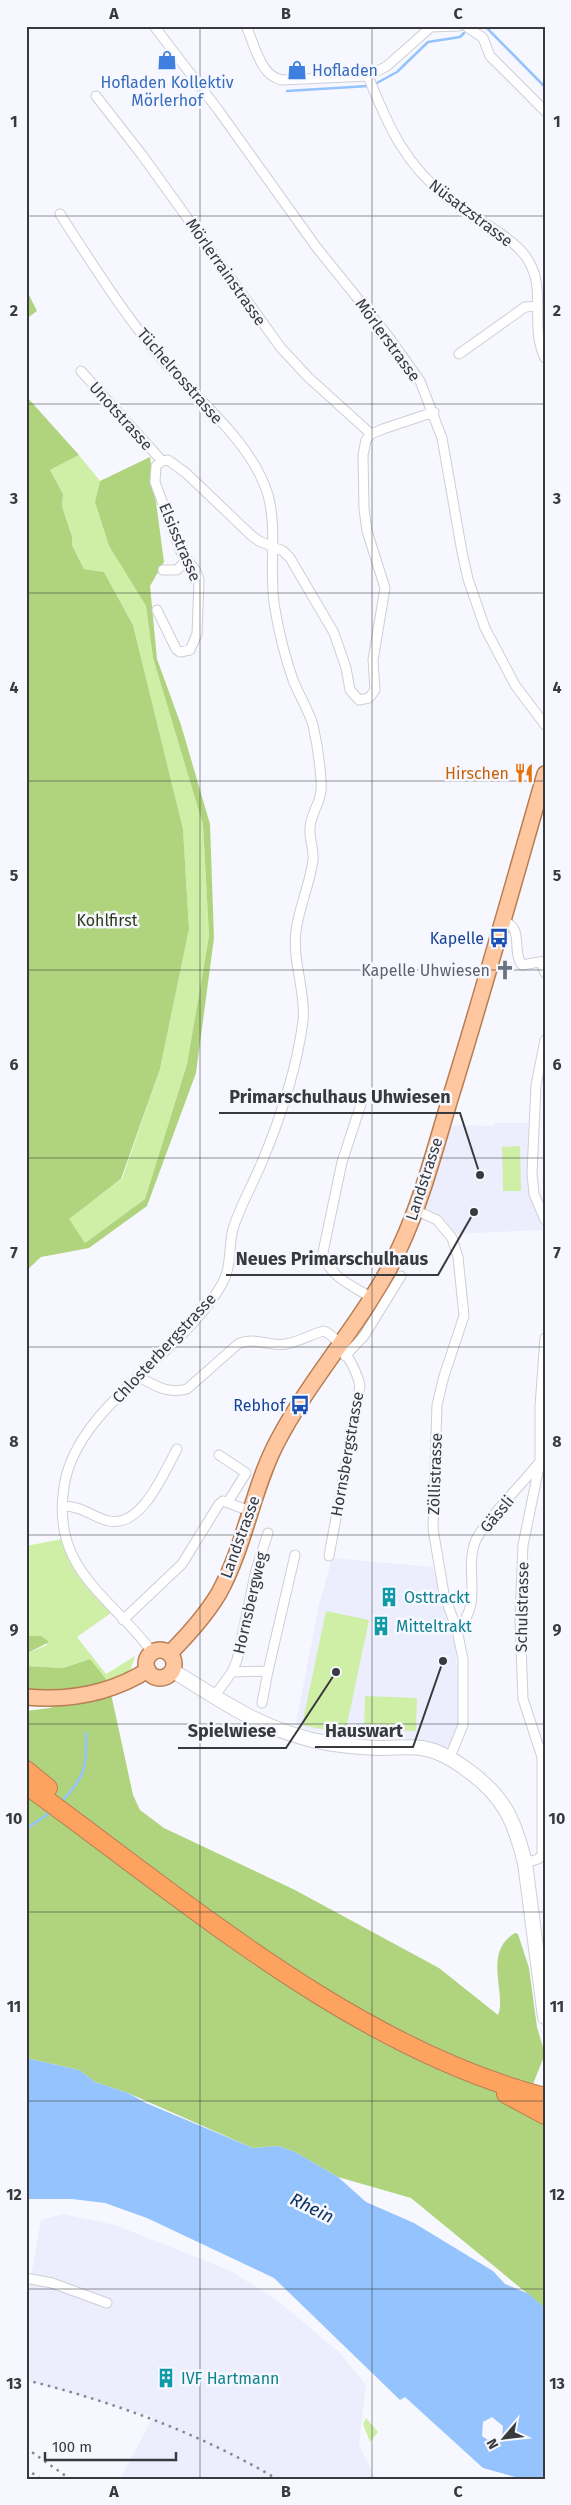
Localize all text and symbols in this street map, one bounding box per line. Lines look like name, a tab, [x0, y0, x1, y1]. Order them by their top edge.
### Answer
text: A	[108, 4, 119, 23]
text: B	[281, 4, 291, 23]
text: C	[453, 4, 463, 23]
shop icon: Hofladen Kollektiv Mörlerhof	[156, 49, 178, 71]
shop icon: Hofladen	[286, 59, 308, 81]
place label: Hofladen	[312, 61, 378, 80]
place label: Hofladen Kollektiv Mörlerhof	[100, 73, 234, 110]
text: 1	[10, 112, 18, 131]
text: 1	[553, 112, 561, 131]
street label: Nüsatzstrasse	[425, 175, 517, 251]
street label: Mörlerrainstrasse	[182, 215, 270, 329]
street label: Mörlerstrasse	[351, 295, 425, 385]
text: 2	[10, 301, 18, 320]
text: 2	[553, 301, 561, 320]
street label: Tüchelrosstrasse	[133, 324, 227, 428]
street label: Unotstrasse	[85, 378, 157, 454]
text: 3	[9, 489, 18, 508]
text: 3	[552, 489, 561, 508]
street label: Elsisstrasse	[155, 500, 205, 584]
text: 4	[9, 678, 19, 697]
text: 4	[552, 678, 562, 697]
restaurant icon: Hirschen	[513, 762, 535, 784]
place label: Hirschen	[445, 764, 509, 783]
text: 5	[10, 866, 19, 885]
text: 5	[553, 866, 562, 885]
park label: Kohlfirst	[77, 911, 138, 930]
bus stop icon: Kapelle	[488, 927, 510, 949]
place label: Kapelle	[430, 929, 484, 948]
church icon: Kapelle Uhwiesen	[494, 959, 516, 981]
place label: Kapelle Uhwiesen	[361, 961, 490, 980]
text: 6	[9, 1055, 19, 1074]
text: 6	[552, 1055, 562, 1074]
callout: Primarschulhaus Uhwiesen	[219, 1080, 460, 1113]
text: Primarschulhaus Uhwiesen	[229, 1086, 451, 1108]
street label: Landstrasse	[402, 1135, 446, 1223]
callout: Neues Primarschulhaus	[226, 1242, 438, 1275]
text: 7	[10, 1243, 18, 1262]
text: 7	[553, 1243, 561, 1262]
text: Neues Primarschulhaus	[236, 1248, 429, 1270]
street label: Chlosterbergstrasse	[108, 1289, 220, 1407]
street label: Hornsbergstrasse	[327, 1390, 367, 1518]
bus stop icon: Rebhof	[289, 1394, 311, 1416]
place label: Rebhof	[233, 1396, 287, 1415]
text: 8	[9, 1432, 19, 1451]
text: 8	[552, 1432, 562, 1451]
street label: Zöllistrasse	[424, 1433, 446, 1515]
street label: Gässli	[476, 1492, 518, 1536]
street label: Landstrasse	[216, 1493, 264, 1581]
street label: Hornsbergweg	[229, 1549, 271, 1656]
street label: Schulstrasse	[512, 1562, 532, 1652]
building icon: Osttrackt	[378, 1586, 400, 1608]
place label: Osttrackt	[404, 1588, 470, 1607]
building icon: Mitteltrakt	[370, 1615, 392, 1637]
place label: Mitteltrakt	[396, 1617, 472, 1636]
text: 9	[10, 1620, 19, 1639]
text: 9	[553, 1620, 562, 1639]
callout: Hauswart	[315, 1714, 413, 1747]
callout: Spielwiese	[178, 1715, 286, 1748]
text: Spielwiese	[188, 1720, 276, 1742]
text: Hauswart	[325, 1720, 404, 1742]
text: 10	[6, 1809, 22, 1828]
text: 10	[549, 1809, 565, 1828]
text: 11	[7, 1997, 21, 2016]
text: 11	[550, 1997, 564, 2016]
text: 12	[6, 2185, 22, 2204]
text: 12	[549, 2185, 565, 2204]
water label: Rhein	[286, 2188, 338, 2228]
building icon: IVF Hartmann	[155, 2367, 177, 2389]
place label: IVF Hartmann	[181, 2369, 279, 2388]
text: 13	[6, 2374, 22, 2393]
text: 13	[549, 2374, 565, 2393]
north arrow	[478, 2412, 528, 2462]
scale bar	[45, 2430, 176, 2462]
text: N	[483, 2436, 503, 2452]
text: 100 m	[52, 2438, 92, 2456]
text: A	[108, 2482, 119, 2501]
text: B	[281, 2482, 291, 2501]
text: C	[453, 2482, 463, 2501]

